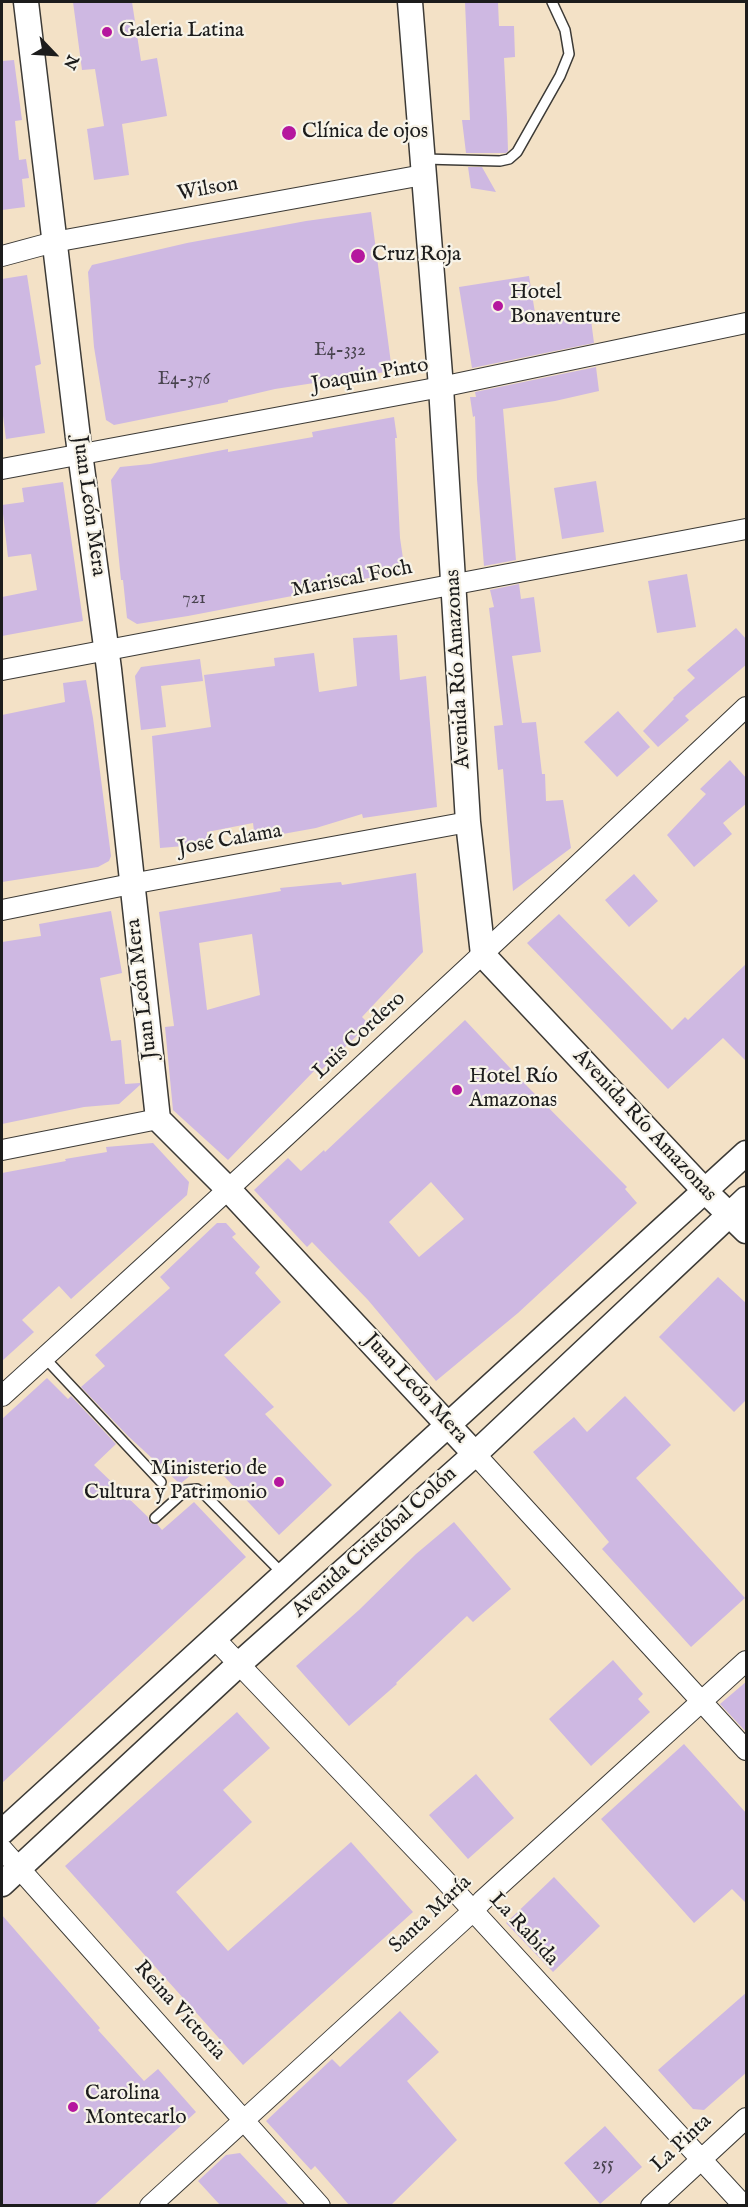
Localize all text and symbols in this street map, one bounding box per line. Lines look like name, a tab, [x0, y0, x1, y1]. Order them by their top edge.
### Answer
place label: Galeria Latina	[119, 19, 244, 45]
north arrow	[24, 24, 84, 84]
marker: Galeria Latina	[100, 25, 114, 39]
text: N	[58, 51, 82, 72]
place label: Clínica de ojos	[302, 120, 428, 146]
marker: Clínica de ojos	[280, 124, 298, 142]
street label: Wilson	[176, 172, 240, 208]
place label: Cruz Roja	[372, 243, 461, 269]
marker: Cruz Roja	[349, 247, 367, 265]
place label: Hotel Bonaventure	[510, 281, 621, 331]
marker: Hotel Bonaventure	[491, 299, 505, 313]
house number: E4-332	[314, 340, 366, 362]
street label: Joaquin Pinto	[310, 353, 430, 399]
house number: E4-376	[158, 369, 210, 391]
street label: Juan León Mera	[66, 434, 110, 578]
street label: Mariscal Foch	[289, 556, 415, 604]
street label: Avenida Río Amazonas	[441, 569, 477, 769]
house number: 721	[182, 588, 206, 610]
street label: José Calama	[176, 819, 284, 863]
street label: Juan León Mera	[122, 917, 164, 1061]
street label: Luis Cordero	[309, 987, 411, 1085]
street label: Avenida Río Amazonas	[567, 1044, 721, 1208]
place label: Hotel Río Amazonas	[469, 1065, 558, 1115]
marker: Hotel Río Amazonas	[450, 1083, 464, 1097]
street label: Juan León Mera	[358, 1329, 472, 1449]
place label: Ministerio de Cultura y Patrimonio	[84, 1457, 267, 1507]
street label: Avenida Cristóbal Colón	[287, 1462, 463, 1624]
marker: Ministerio de Cultura y Patrimonio	[272, 1475, 286, 1489]
street label: Santa María	[385, 1871, 477, 1959]
street label: La Rabida	[483, 1888, 563, 1972]
street label: Reina Victoria	[128, 1956, 230, 2066]
place label: Carolina Montecarlo	[85, 2082, 186, 2132]
marker: Carolina Montecarlo	[66, 2100, 80, 2114]
street label: La Pinta	[646, 2110, 718, 2178]
house number: 255	[592, 2154, 614, 2176]

